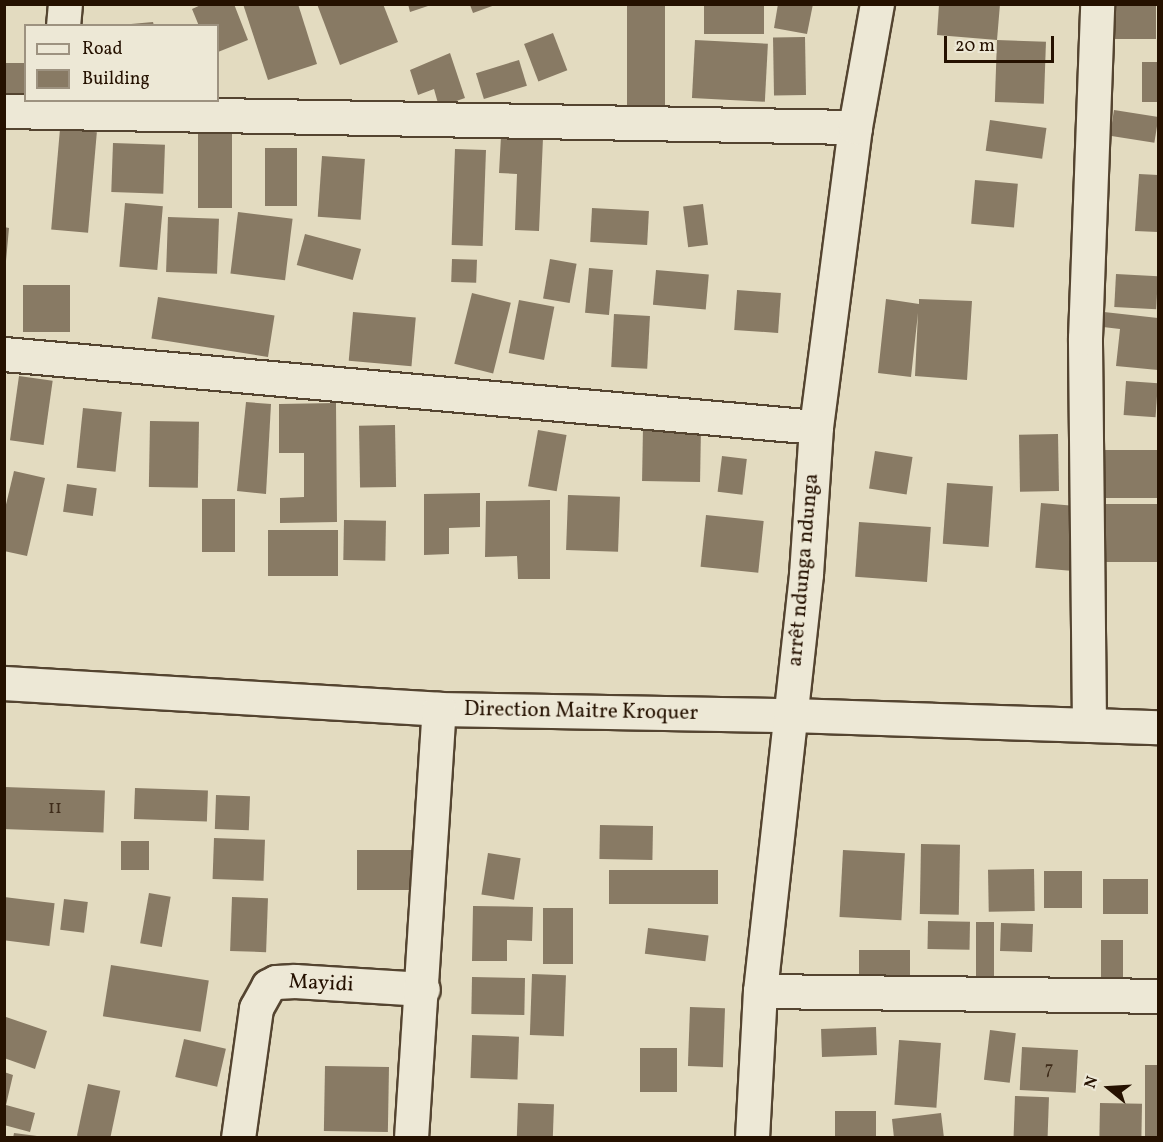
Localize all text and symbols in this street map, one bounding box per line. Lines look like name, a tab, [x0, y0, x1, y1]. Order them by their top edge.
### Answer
legend	[24, 24, 219, 102]
scale bar	[947, 24, 1056, 62]
text: 20 m	[955, 34, 995, 59]
text: Road	[82, 37, 123, 62]
text: Building	[82, 67, 150, 92]
street label: arrêt ndunga ndunga	[783, 472, 825, 668]
street label: Direction Maitre Kroquer	[464, 697, 698, 727]
house number: 11	[48, 798, 62, 820]
street label: Mayidi	[288, 970, 354, 998]
north arrow	[1079, 1058, 1139, 1118]
house number: 7	[1045, 1059, 1053, 1081]
text: N	[1080, 1074, 1104, 1091]

